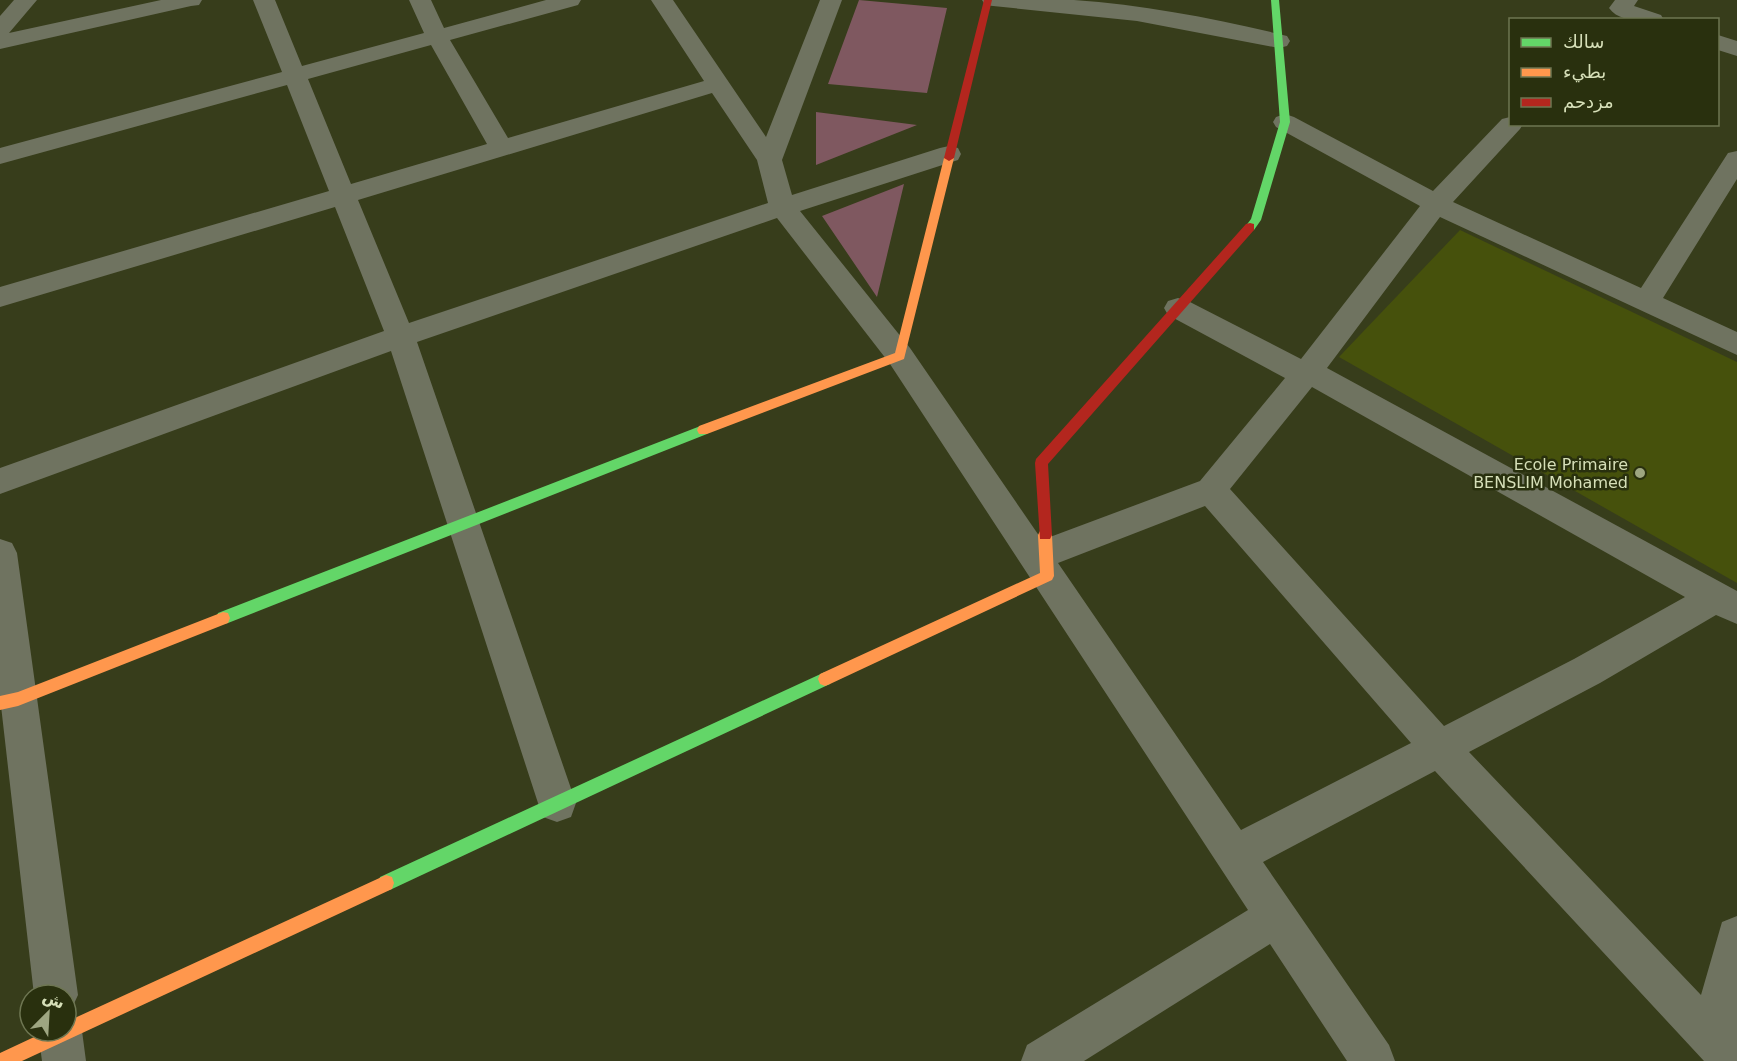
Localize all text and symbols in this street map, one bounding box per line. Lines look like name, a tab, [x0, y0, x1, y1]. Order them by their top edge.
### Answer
legend	[1509, 18, 1719, 126]
text: سالك	[1563, 31, 1604, 52]
text: بطيء	[1563, 61, 1606, 83]
text: مزدحم	[1563, 91, 1614, 113]
place label: Ecole Primaire BENSLIM Mohamed	[1473, 455, 1628, 492]
marker: Ecole Primaire BENSLIM Mohamed	[1633, 466, 1647, 480]
north arrow	[18, 983, 78, 1043]
text: ش	[40, 987, 68, 1013]

